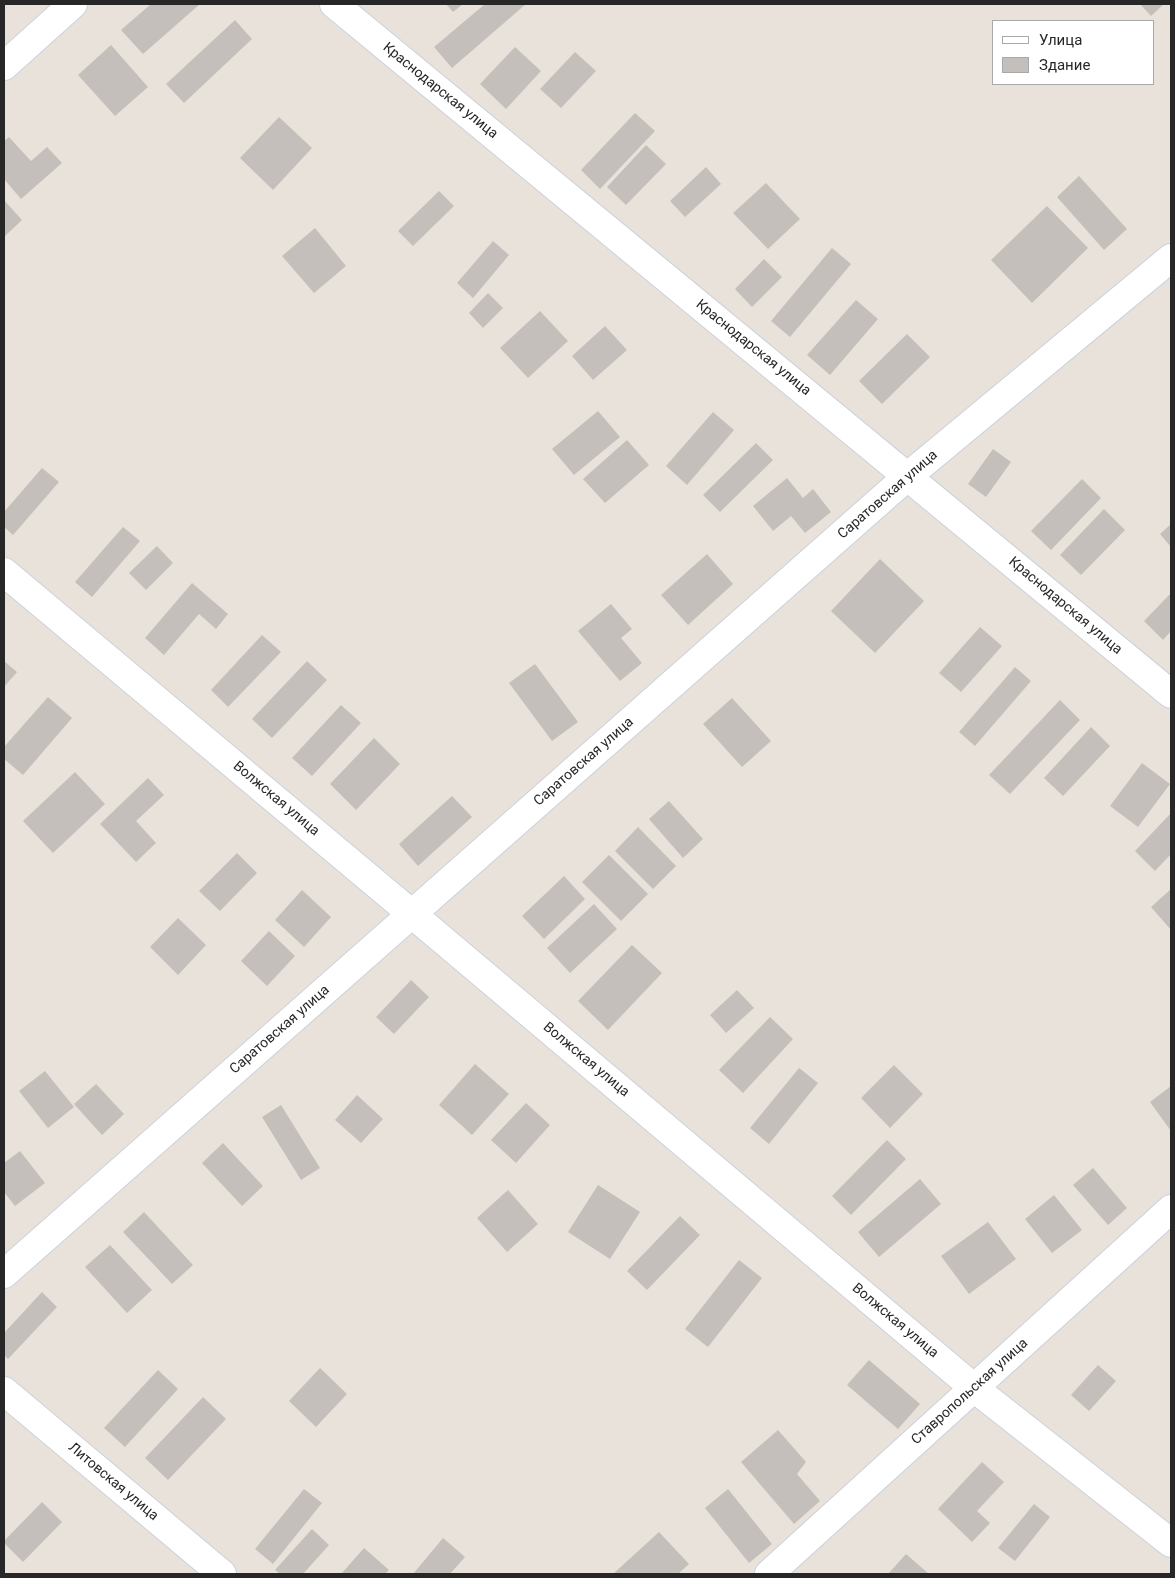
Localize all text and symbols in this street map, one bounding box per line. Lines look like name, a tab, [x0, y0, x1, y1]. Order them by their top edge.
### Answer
legend	[992, 20, 1155, 85]
text: Улица	[1039, 31, 1082, 49]
street label: Краснодарская улица	[379, 39, 501, 143]
text: Здание	[1039, 56, 1090, 74]
street label: Краснодарская улица	[692, 296, 814, 400]
street label: Саратовская улица	[835, 447, 941, 543]
street label: Краснодарская улица	[1005, 554, 1125, 658]
street label: Саратовская улица	[531, 714, 637, 810]
street label: Волжская улица	[229, 758, 323, 840]
street label: Саратовская улица	[227, 982, 333, 1078]
street label: Волжская улица	[539, 1019, 633, 1101]
street label: Волжская улица	[848, 1280, 942, 1362]
street label: Ставропольская улица	[908, 1335, 1032, 1449]
street label: Литовская улица	[65, 1439, 161, 1525]

